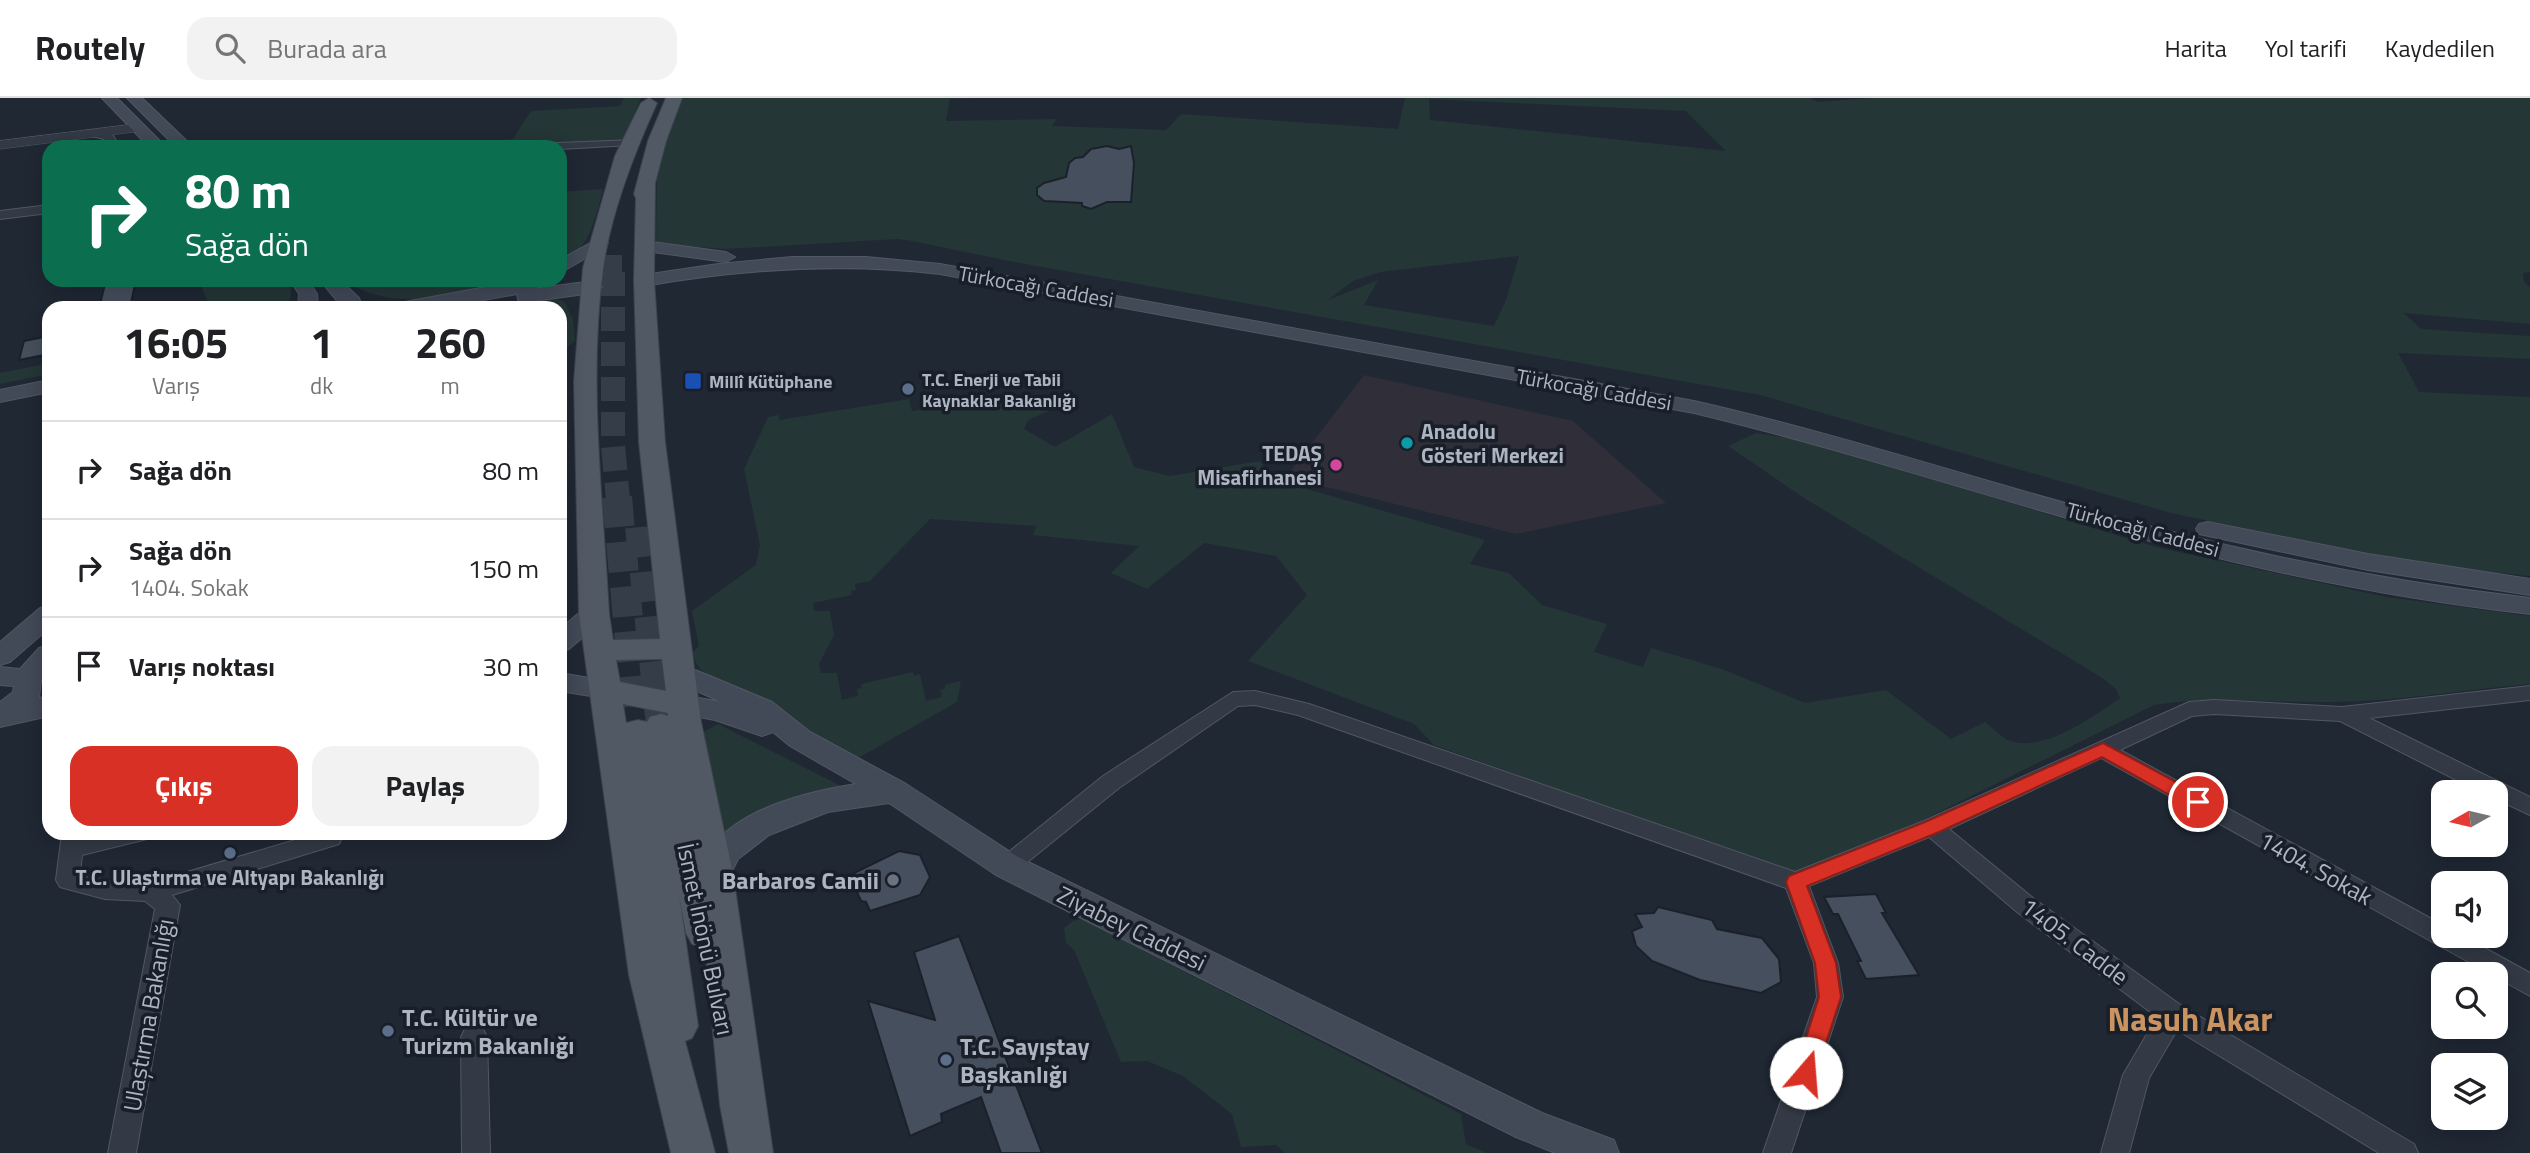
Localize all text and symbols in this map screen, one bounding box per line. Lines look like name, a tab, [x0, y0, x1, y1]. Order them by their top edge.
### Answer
search box	[187, 17, 677, 80]
text: Routely	[35, 23, 145, 73]
icon: search	[211, 29, 249, 67]
text: Burada ara	[267, 29, 387, 68]
text: Harita	[2165, 30, 2227, 66]
text: Yol tarifi	[2265, 30, 2347, 66]
text: Kaydedilen	[2385, 30, 2495, 66]
text: 80 m	[185, 152, 292, 227]
icon: right	[70, 168, 161, 259]
text: Sağa dön	[185, 220, 309, 268]
street label: Türkocağı Caddesi	[956, 257, 1116, 315]
text: 16:05	[124, 310, 228, 374]
text: 1	[310, 310, 333, 374]
text: 260	[415, 310, 485, 374]
street label: Türkocağı Caddesi	[1514, 360, 1674, 418]
place label: T.C. Enerji ve Tabii Kaynaklar Bakanlığı	[922, 366, 1076, 414]
text: Varış	[152, 368, 200, 403]
text: dk	[310, 368, 333, 403]
text: m	[441, 368, 460, 403]
place label: Millî Kütüphane	[709, 368, 832, 395]
marker: Millî Kütüphane	[683, 371, 703, 391]
marker: T.C. Enerji ve Tabii Kaynaklar Bakanlığı	[900, 381, 916, 397]
place label: Anadolu Gösteri Merkezi	[1421, 415, 1564, 471]
marker: Anadolu Gösteri Merkezi	[1399, 435, 1415, 451]
place label: TEDAŞ Misafirhanesi	[1197, 437, 1322, 493]
icon: right	[70, 451, 108, 489]
text: Sağa dön	[129, 451, 232, 490]
text: 80 m	[482, 451, 539, 490]
marker: TEDAŞ Misafirhanesi	[1328, 457, 1344, 473]
street label: Türkocağı Caddesi	[2063, 493, 2223, 565]
text: Sağa dön	[129, 531, 232, 570]
icon: right	[70, 549, 108, 587]
text: 150 m	[468, 549, 539, 588]
text: 1404. Sokak	[129, 570, 249, 605]
icon: arrive	[70, 647, 108, 685]
text: Varış noktası	[129, 647, 275, 686]
text: 30 m	[482, 647, 539, 686]
button: Çıkış	[70, 746, 298, 826]
button: Paylaş	[312, 746, 539, 826]
pin	[2168, 772, 2228, 832]
north arrow	[2431, 780, 2508, 858]
map controls	[2431, 780, 2508, 1130]
icon: arrive	[2179, 783, 2217, 821]
street label: 1404. Sokak	[2253, 822, 2380, 914]
street label: İsmet İnönü Bulvarı	[668, 840, 744, 1038]
marker: T.C. Ulaştırma ve Altyapı Bakanlığı	[222, 845, 238, 861]
place label: T.C. Ulaştırma ve Altyapı Bakanlığı	[75, 861, 385, 893]
place label: Barbaros Camii	[722, 862, 879, 898]
button: sound	[2431, 871, 2508, 948]
marker: Barbaros Camii	[885, 872, 901, 888]
street label: Ziyabey Caddesi	[1051, 876, 1213, 980]
street label: 1405. Cadde	[2014, 888, 2136, 994]
street label: Ulaştırma Bakanlığı	[113, 916, 183, 1114]
button: search	[2431, 962, 2508, 1039]
district label: Nasuh Akar	[2107, 994, 2273, 1044]
place label: T.C. Kültür ve Turizm Bakanlığı	[402, 999, 575, 1063]
marker: T.C. Kültür ve Turizm Bakanlığı	[380, 1023, 396, 1039]
place label: T.C. Sayıştay Başkanlığı	[960, 1028, 1089, 1092]
position arrow	[1769, 1036, 1843, 1110]
marker: T.C. Sayıştay Başkanlığı	[938, 1052, 954, 1068]
button: layers	[2431, 1053, 2508, 1130]

